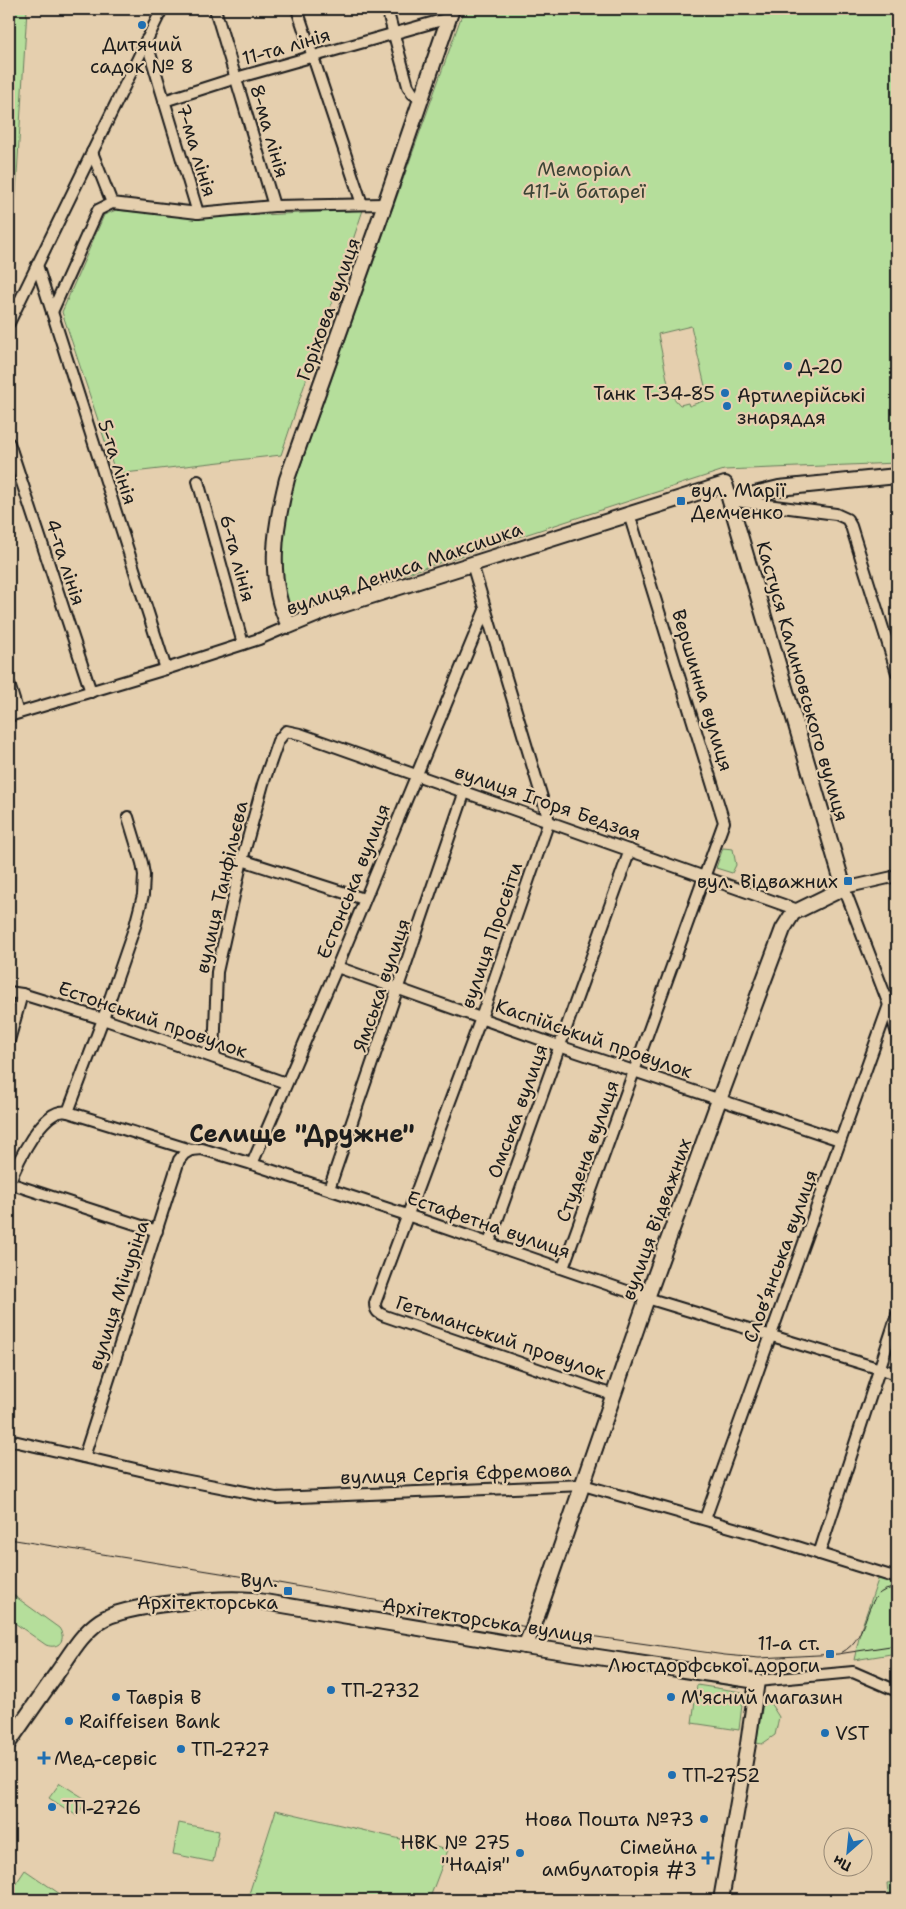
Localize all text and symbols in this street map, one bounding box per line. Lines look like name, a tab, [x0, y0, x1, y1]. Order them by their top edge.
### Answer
marker: Дитячий садок № 8	[136, 19, 148, 31]
street label: 11-та лінія	[239, 22, 333, 71]
place label: Дитячий садок № 8	[90, 32, 194, 79]
street label: 8-ма лінія	[244, 81, 295, 181]
street label: 7-ма лінія	[171, 101, 222, 200]
park label: Меморіал 411-й батареї	[522, 157, 646, 204]
street label: Горіхова вулиця	[291, 234, 366, 384]
place label: Д-20	[798, 354, 843, 379]
marker: Д-20	[782, 360, 794, 372]
place label: Танк Т-34-85	[593, 381, 715, 406]
place label: Артилерійські знаряддя	[737, 383, 866, 430]
marker: Танк Т-34-85	[719, 387, 731, 399]
marker: Артилерійські знаряддя	[721, 400, 733, 412]
street label: 5-та лінія	[92, 416, 143, 508]
place label: вул. Марії Демченко	[691, 478, 786, 525]
marker: вул. Марії Демченко	[675, 495, 687, 507]
street label: 6-та лінія	[214, 512, 261, 605]
street label: 4-та лінія	[40, 516, 91, 609]
street label: вулиця Дениса Максишка	[283, 516, 526, 621]
street label: Кастуся Калиновського вулиця	[750, 538, 855, 824]
street label: Вершинна вулиця	[666, 606, 739, 774]
street label: вулиця Ігоря Бедзая	[451, 759, 644, 846]
street label: вулиця Танфільєва	[189, 798, 254, 976]
street label: Естонська вулиця	[311, 800, 396, 963]
street label: вулиця Просвіти	[455, 859, 528, 1012]
place label: вул. Відважних	[697, 869, 838, 894]
marker: вул. Відважних	[842, 875, 854, 887]
street label: Ямська вулиця	[347, 915, 416, 1055]
street label: Естонський провулок	[55, 975, 251, 1064]
street label: Каспійський провулок	[492, 993, 696, 1084]
street label: Омська вулиця	[482, 1040, 553, 1182]
street label: Студена вулиця	[550, 1077, 625, 1226]
district label: Селище "Дружне"	[189, 1118, 415, 1150]
street label: вулиця Відважних	[616, 1135, 697, 1304]
street label: Словʼянська вулиця	[738, 1166, 823, 1346]
street label: Естафетна вулиця	[404, 1185, 574, 1264]
street label: вулиця Мічуріна	[82, 1217, 155, 1373]
street label: Гетьманський провулок	[392, 1290, 609, 1385]
street label: вулиця Сергія Єфремова	[340, 1457, 572, 1490]
place label: Вул. Архітекторська	[137, 1568, 278, 1615]
marker: Вул. Архітекторська	[282, 1585, 294, 1597]
street label: Архітекторська вулиця	[380, 1591, 595, 1650]
place label: 11-а ст. Люстдорфської дороги	[608, 1631, 820, 1678]
marker: 11-а ст. Люстдорфської дороги	[824, 1648, 836, 1660]
place label: ТП-2732	[341, 1678, 420, 1703]
marker: ТП-2732	[325, 1684, 337, 1696]
place label: Таврія В	[126, 1685, 202, 1710]
place label: М'ясний магазин	[681, 1685, 843, 1710]
marker: Таврія В	[110, 1691, 122, 1703]
marker: М'ясний магазин	[665, 1691, 677, 1703]
place label: Raiffeisen Bank	[79, 1709, 221, 1734]
marker: Raiffeisen Bank	[63, 1715, 75, 1727]
place label: VST	[835, 1721, 870, 1746]
marker: VST	[819, 1727, 831, 1739]
place label: ТП-2727	[191, 1737, 270, 1762]
marker: ТП-2727	[175, 1743, 187, 1755]
place label: Мед-сервіс	[54, 1746, 157, 1771]
marker: Мед-сервіс	[38, 1752, 50, 1764]
place label: ТП-2752	[682, 1763, 760, 1788]
marker: ТП-2752	[666, 1769, 678, 1781]
place label: ТП-2726	[62, 1795, 141, 1820]
marker: ТП-2726	[46, 1801, 58, 1813]
place label: Нова Пошта №73	[525, 1807, 694, 1832]
marker: Нова Пошта №73	[698, 1813, 710, 1825]
north arrow	[824, 1826, 874, 1876]
place label: НВК № 275 "Надія"	[400, 1830, 510, 1877]
place label: Сімейна амбулаторія #3	[542, 1835, 697, 1882]
marker: НВК № 275 "Надія"	[514, 1847, 526, 1859]
marker: Сімейна амбулаторія #3	[701, 1851, 715, 1865]
text: Пн	[830, 1851, 854, 1876]

